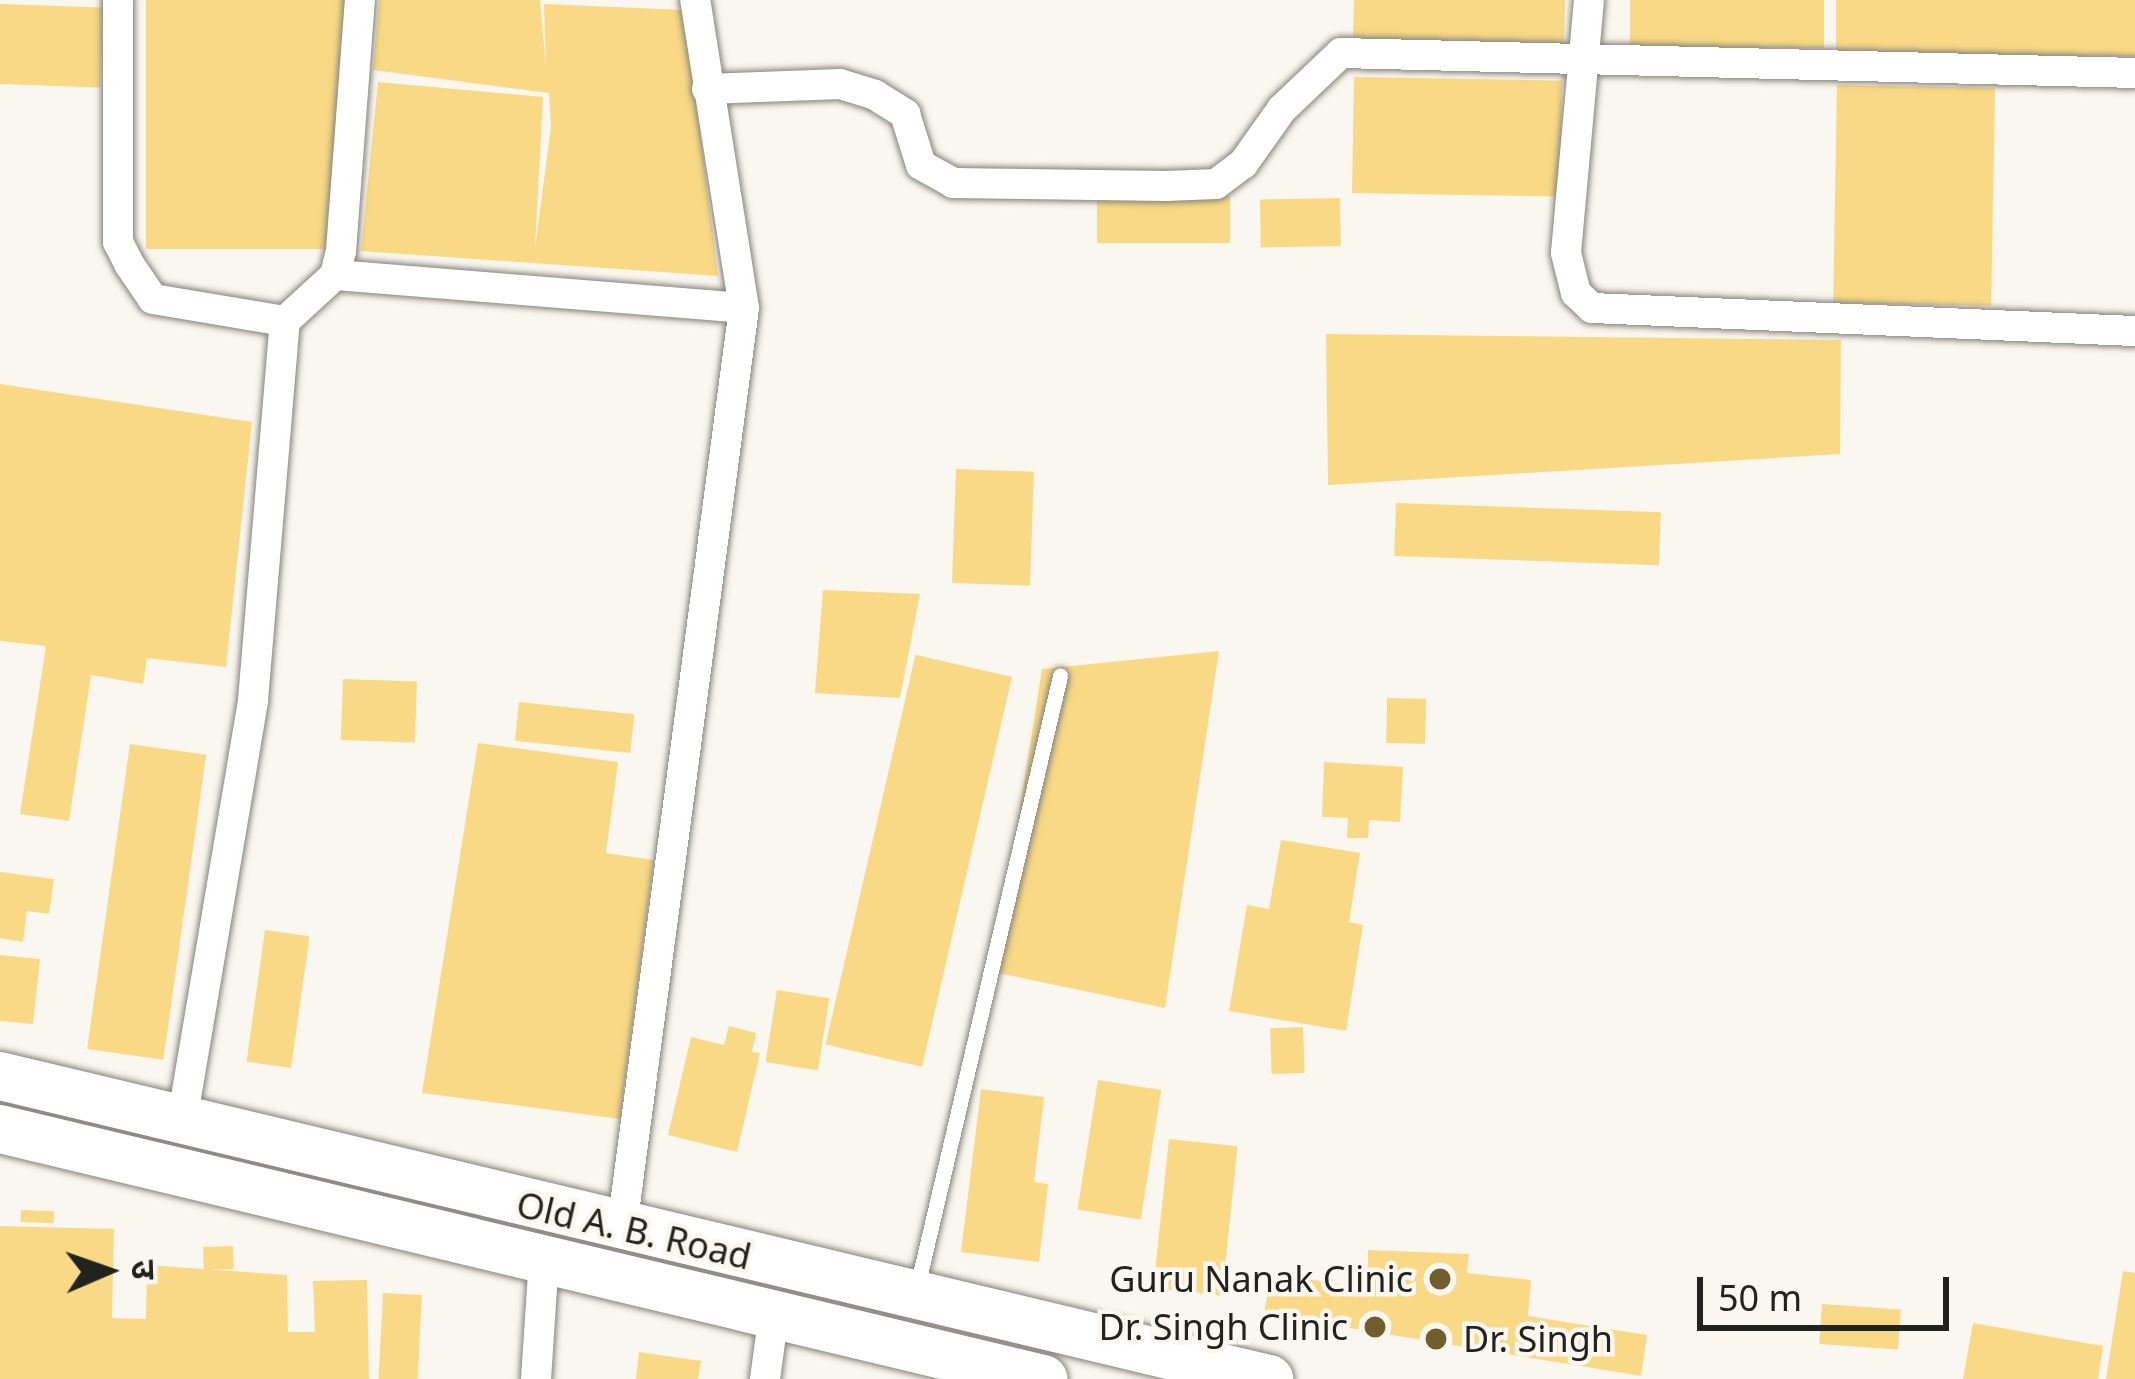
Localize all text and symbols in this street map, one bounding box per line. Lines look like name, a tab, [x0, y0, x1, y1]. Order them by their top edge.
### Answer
street label: Old A. B. Road	[512, 1182, 756, 1278]
north arrow	[48, 1211, 168, 1331]
scale bar	[1703, 1253, 1955, 1327]
place label: Guru Nanak Clinic	[1109, 1257, 1413, 1301]
text: उ	[122, 1259, 167, 1280]
marker: Guru Nanak Clinic	[1424, 1263, 1456, 1295]
text: 50 m	[1718, 1273, 1802, 1322]
place label: Dr. Singh Clinic	[1098, 1305, 1348, 1349]
marker: Dr. Singh Clinic	[1359, 1311, 1391, 1343]
place label: Dr. Singh	[1463, 1317, 1613, 1361]
marker: Dr. Singh	[1420, 1323, 1452, 1355]

